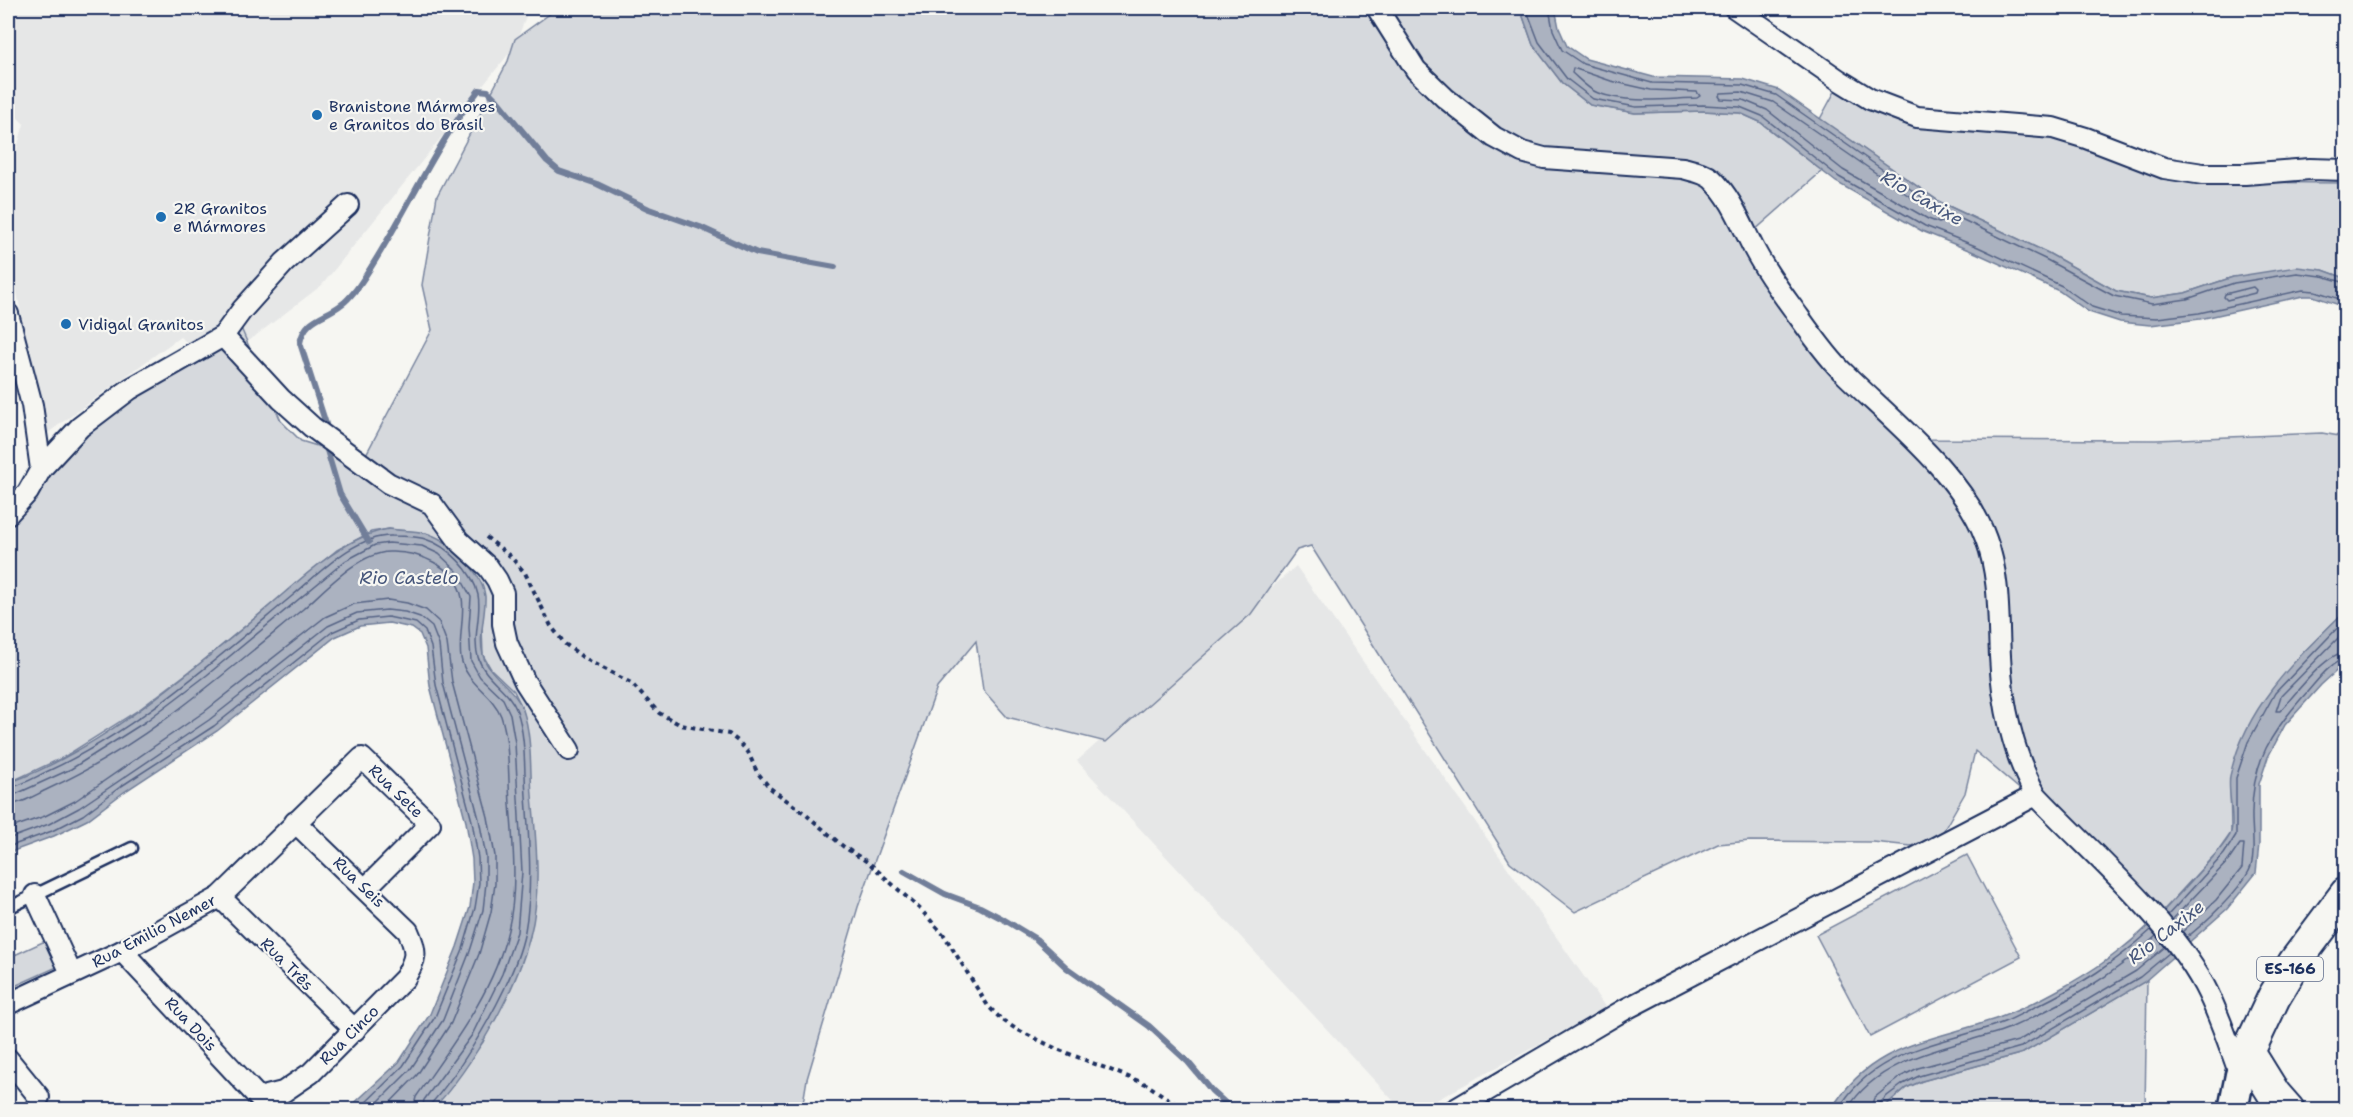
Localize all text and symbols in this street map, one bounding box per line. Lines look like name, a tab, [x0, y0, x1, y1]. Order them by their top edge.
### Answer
place label: Branistone Mármores e Granitos do Brasil	[329, 96, 495, 135]
marker: Branistone Mármores e Granitos do Brasil	[310, 108, 324, 122]
water label: Rio Caxixe	[1877, 165, 1967, 231]
place label: 2R Granitos e Mármores	[173, 198, 267, 237]
marker: 2R Granitos e Mármores	[154, 210, 168, 224]
place label: Vidigal Granitos	[78, 314, 204, 335]
marker: Vidigal Granitos	[59, 317, 73, 331]
water label: Rio Castelo	[359, 566, 459, 590]
street label: Rua Sete	[364, 760, 428, 822]
street label: Rua Seis	[328, 852, 390, 912]
street label: Rua Emilio Nemer	[88, 889, 220, 973]
water label: Rio Caxixe	[2123, 895, 2209, 969]
street label: Rua Três	[256, 933, 318, 995]
road number: ES-166	[2257, 957, 2323, 981]
street label: Rua Dois	[160, 992, 222, 1056]
street label: Rua Cinco	[315, 1001, 383, 1069]

